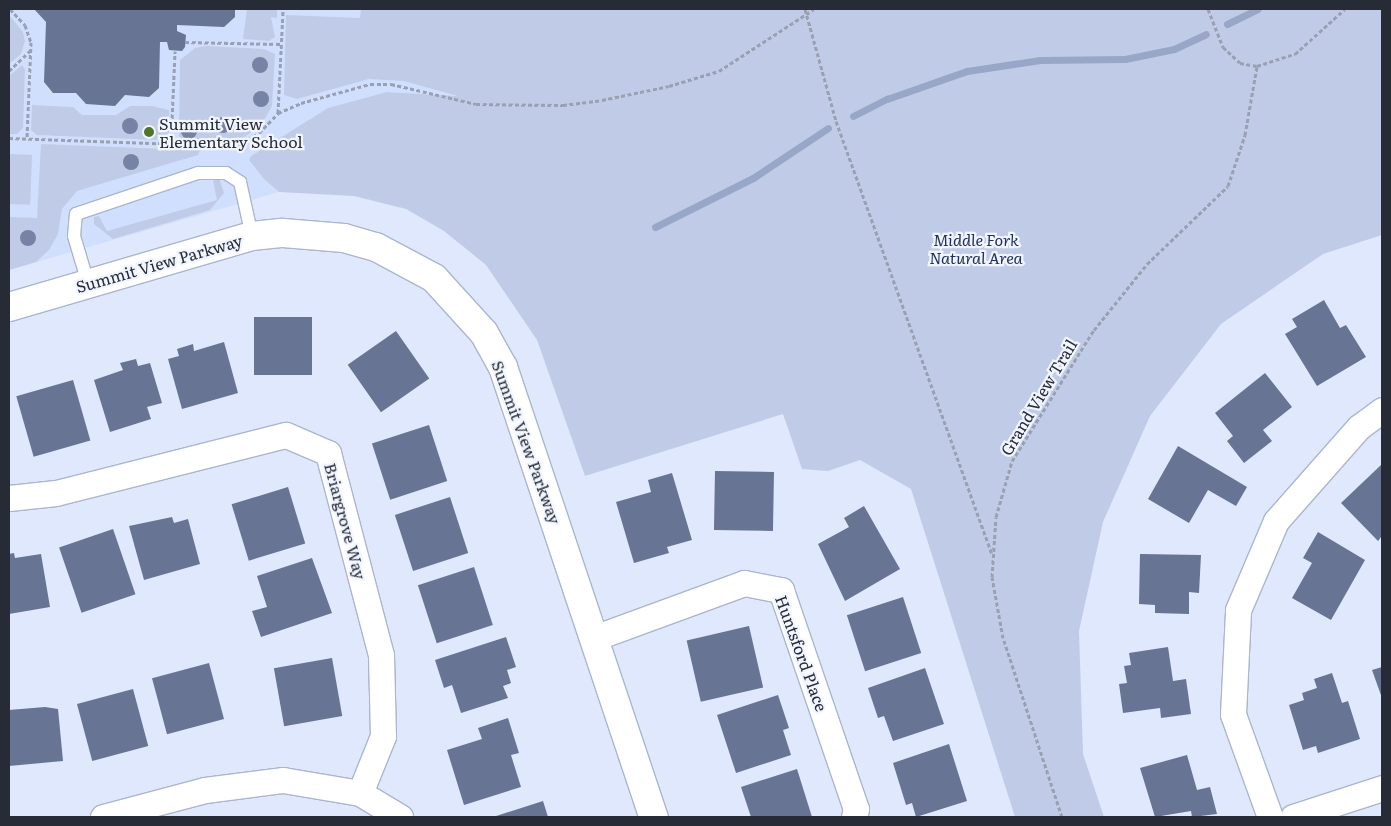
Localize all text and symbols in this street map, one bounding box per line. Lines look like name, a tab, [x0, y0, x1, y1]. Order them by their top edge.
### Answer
place label: Summit View Elementary School	[159, 113, 303, 151]
marker: Summit View Elementary School	[143, 126, 155, 138]
park label: Middle Fork Natural Area	[929, 229, 1023, 267]
street label: Summit View Parkway	[74, 230, 244, 296]
street label: Grand View Trail	[996, 336, 1080, 458]
street label: Summit View Parkway	[488, 358, 566, 526]
street label: Briargrove Way	[321, 461, 371, 581]
street label: Huntsford Place	[772, 592, 832, 714]

